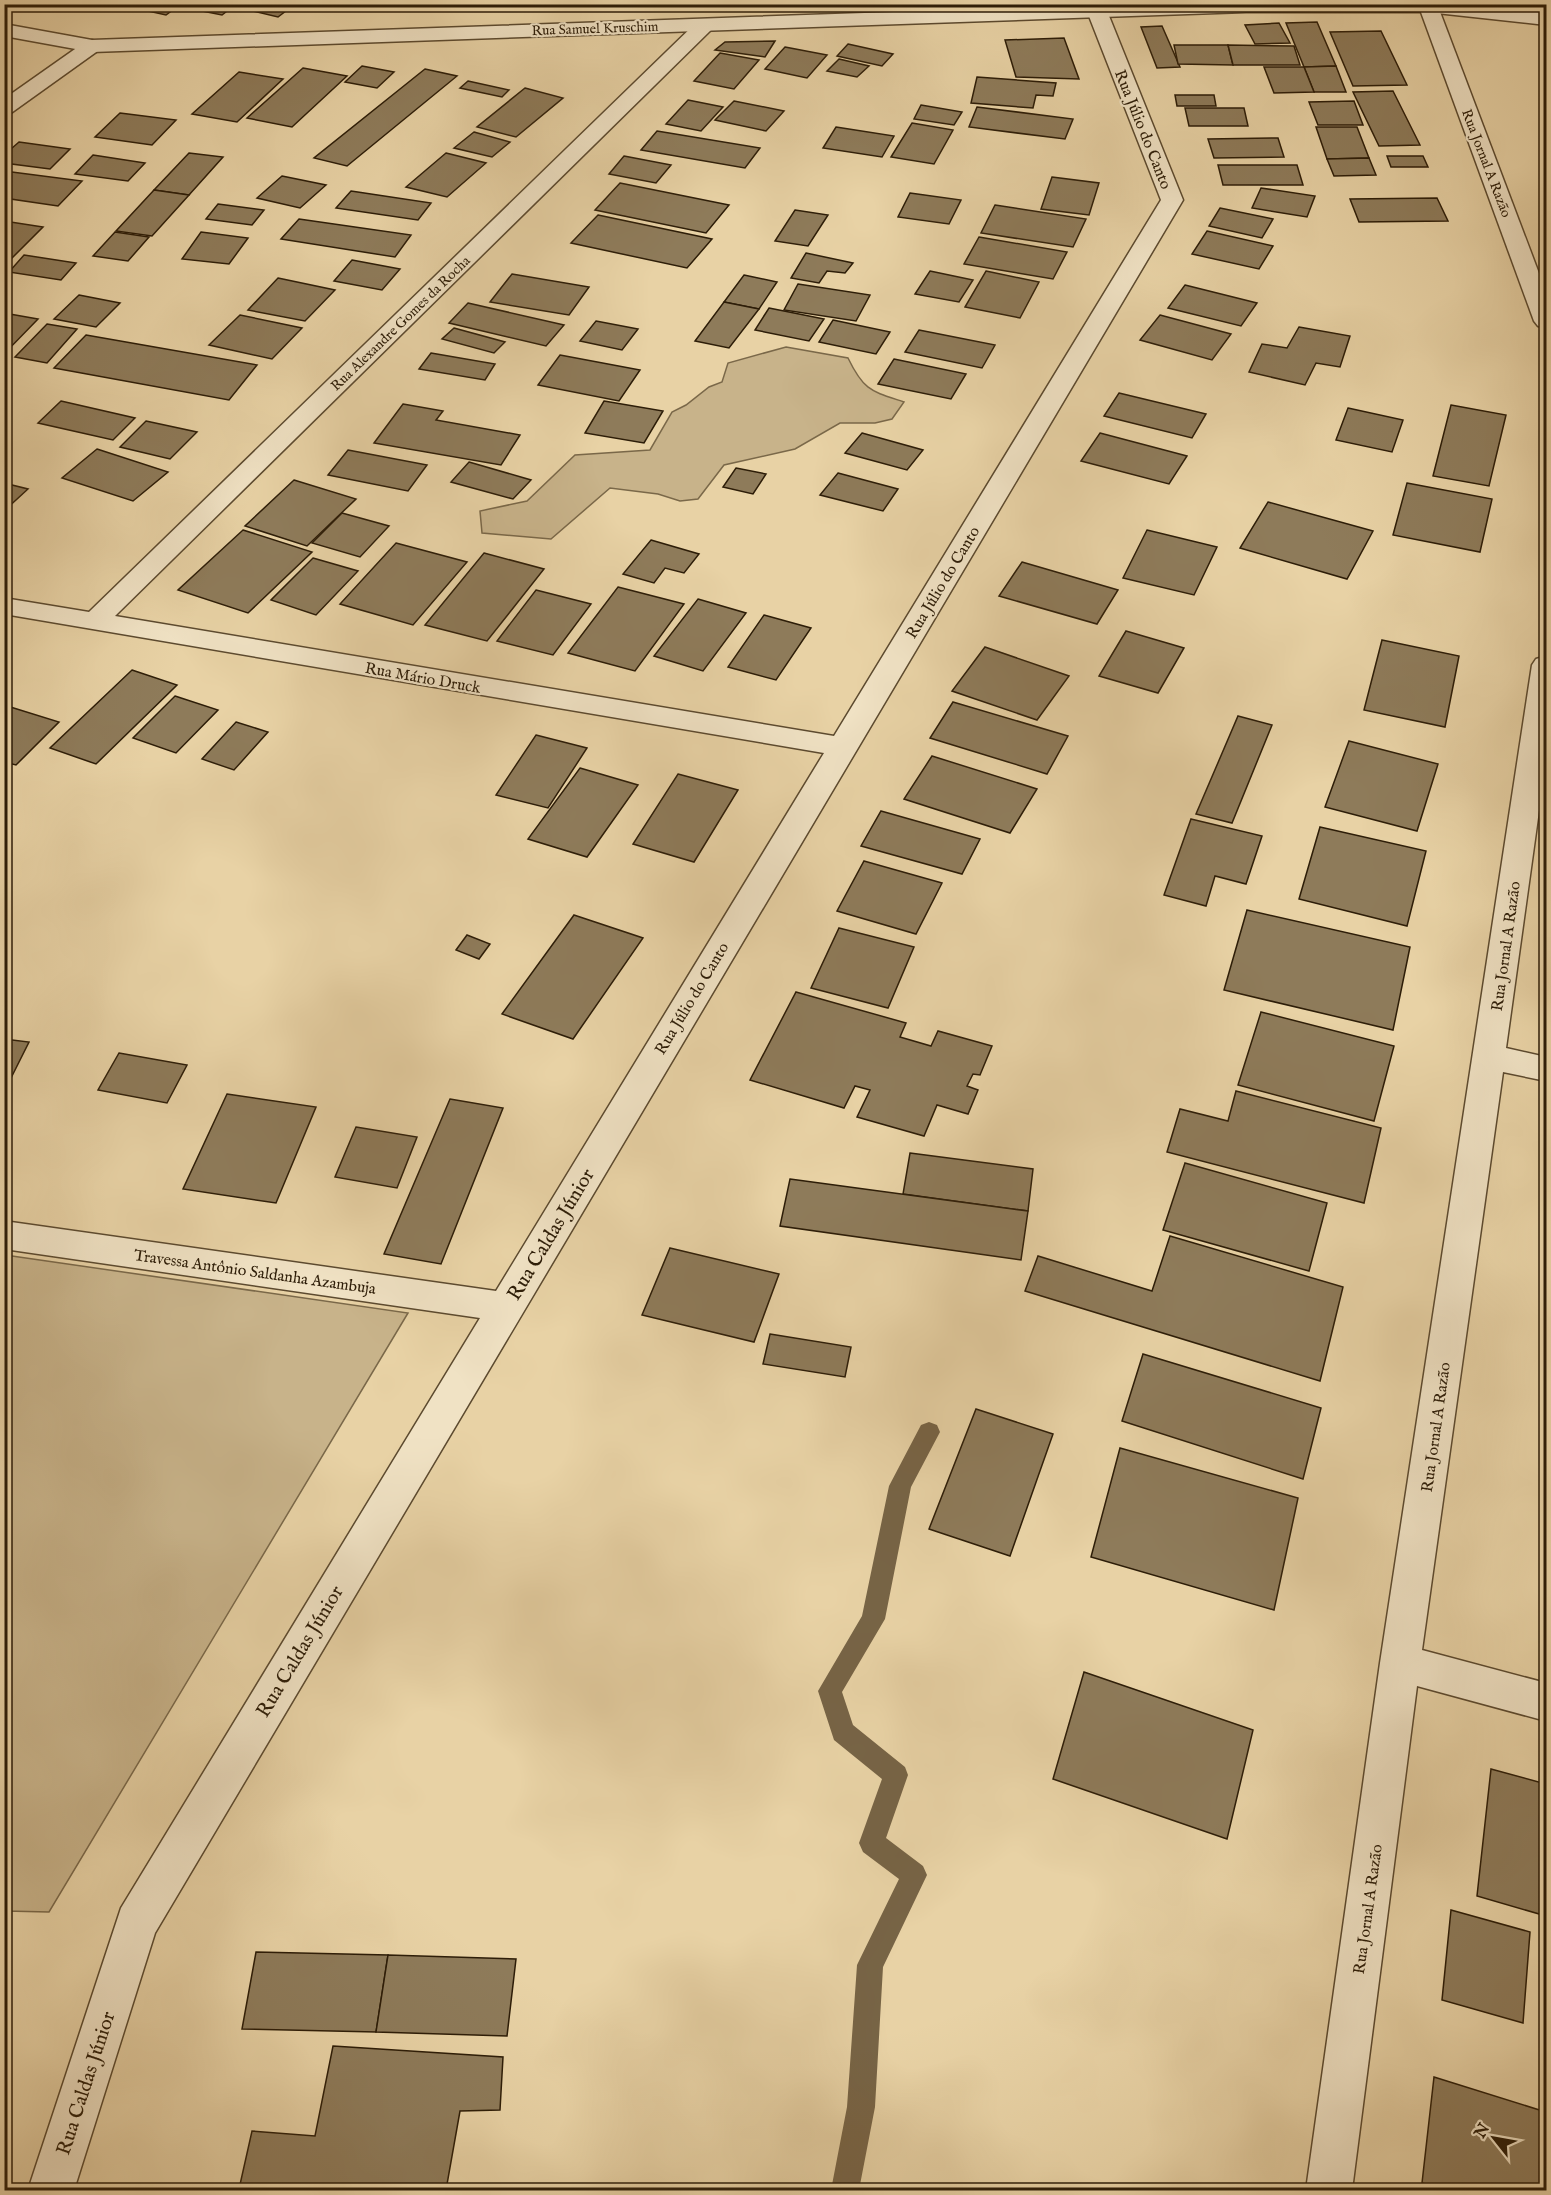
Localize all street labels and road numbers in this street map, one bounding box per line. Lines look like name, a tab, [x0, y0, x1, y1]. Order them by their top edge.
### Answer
street label: Rua Samuel Kruschim	[531, 18, 659, 40]
street label: Rua Júlio do Canto	[1109, 67, 1175, 193]
street label: Rua Jornal A Razão	[1457, 107, 1515, 220]
street label: Rua Alexandre Gomes da Rocha	[327, 252, 475, 395]
street label: Rua Júlio do Canto	[902, 523, 985, 643]
street label: Rua Mário Druck	[363, 659, 483, 699]
street label: Rua Jornal A Razão	[1488, 880, 1526, 1012]
street label: Rua Júlio do Canto	[651, 939, 734, 1059]
street label: Rua Caldas Júnior	[502, 1164, 601, 1305]
street label: Travessa Antônio Saldanha Azambuja	[132, 1246, 377, 1300]
street label: Rua Jornal A Razão	[1418, 1361, 1456, 1493]
street label: Rua Caldas Júnior	[251, 1581, 350, 1722]
street label: Rua Jornal A Razão	[1350, 1843, 1388, 1975]
street label: Rua Caldas Júnior	[51, 2008, 122, 2158]

